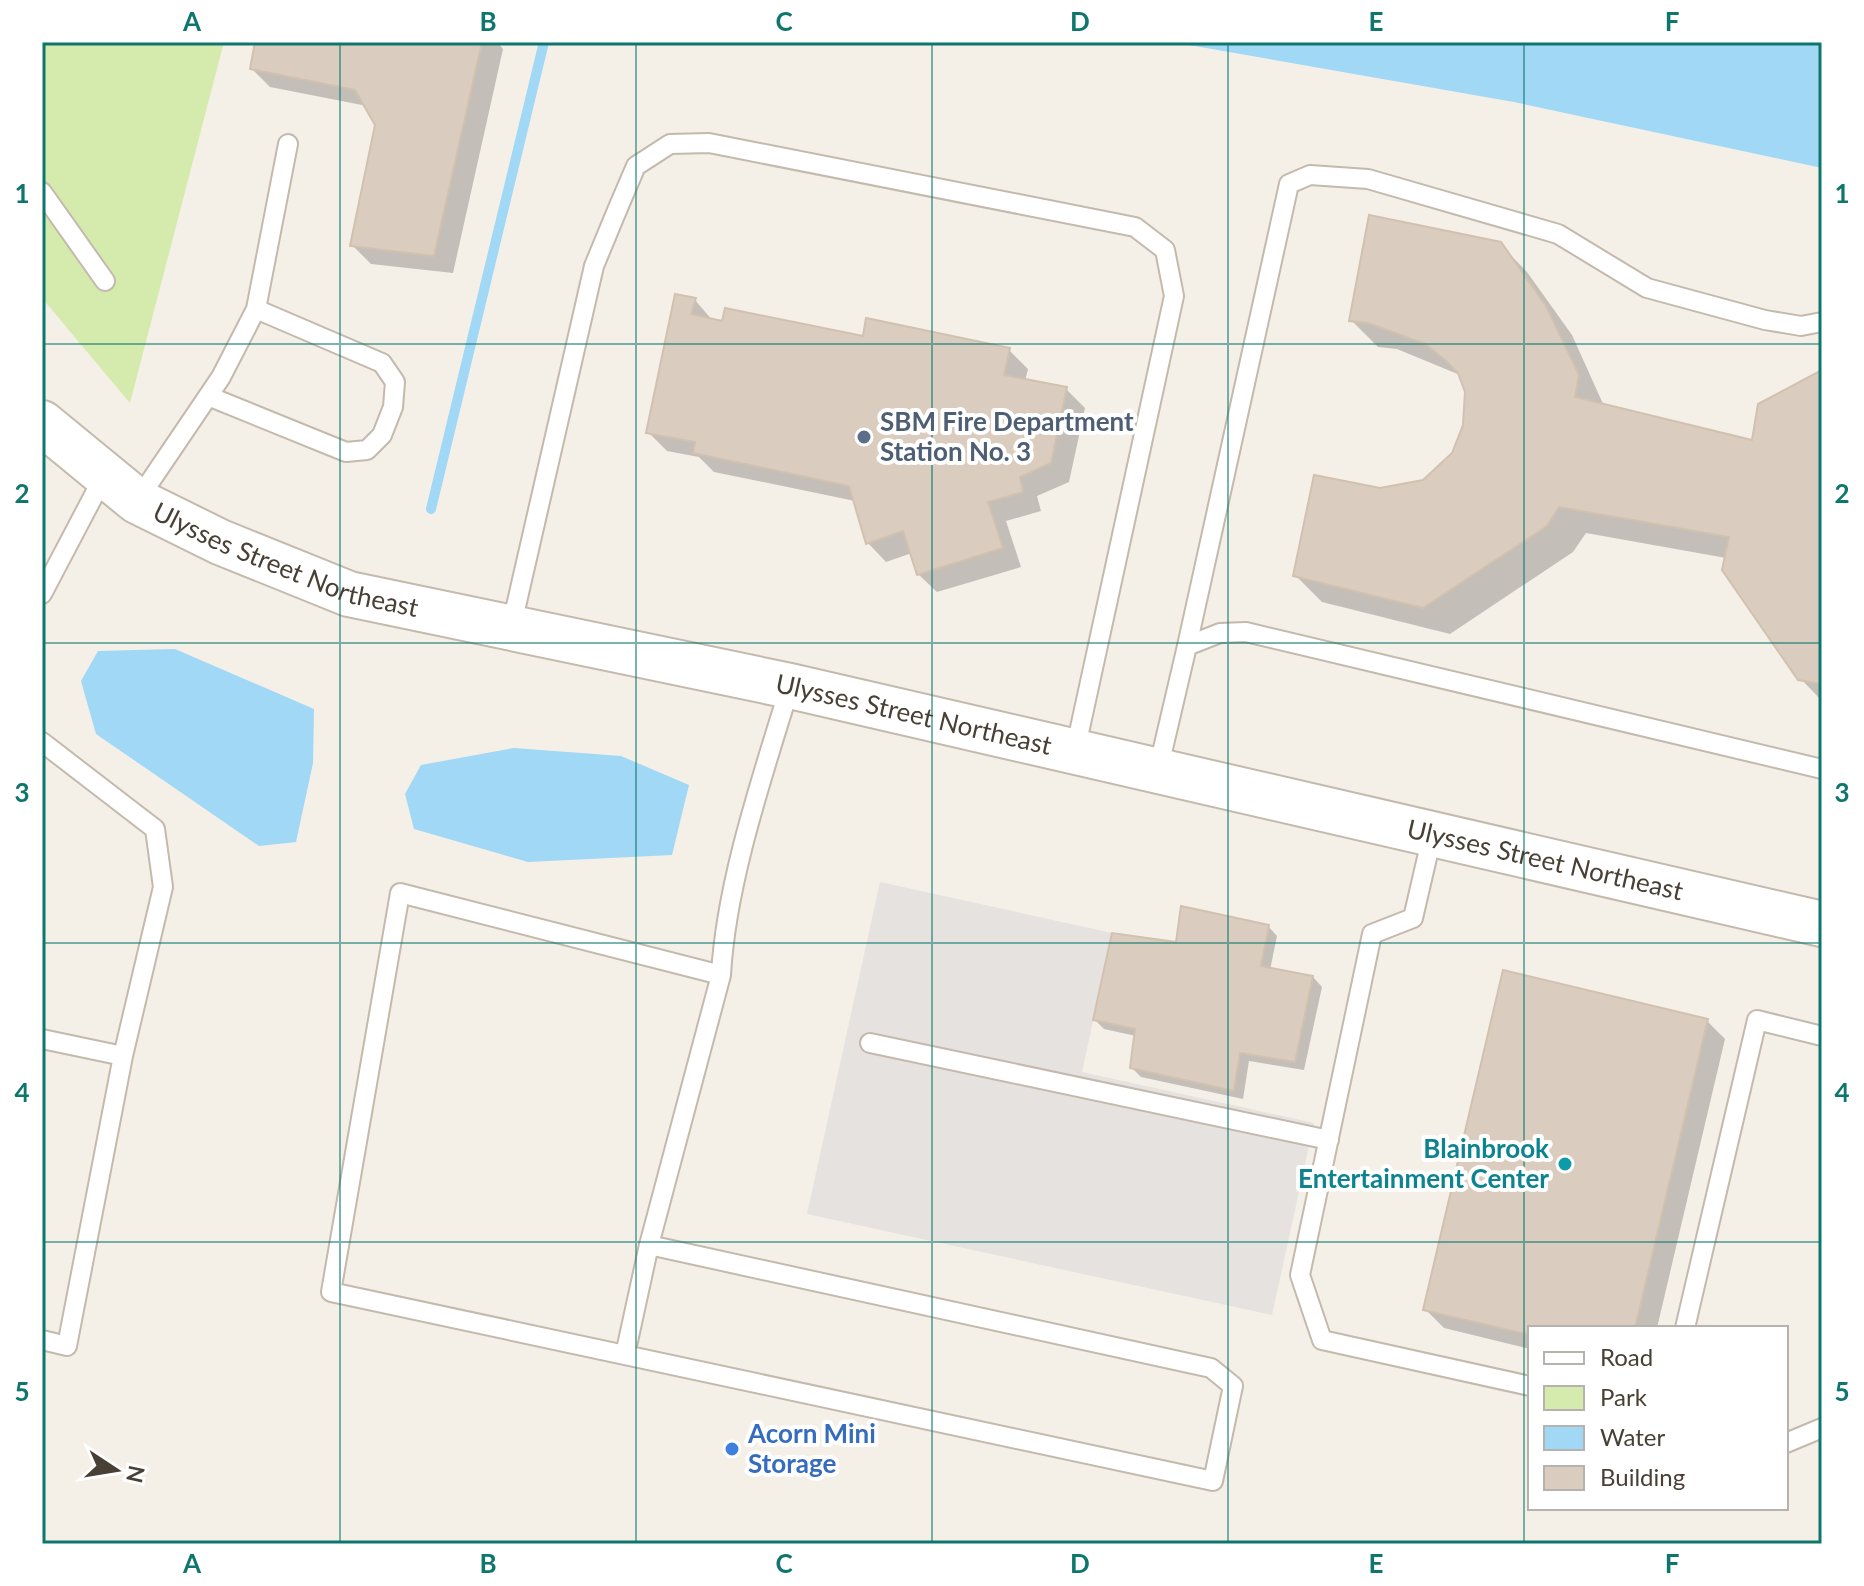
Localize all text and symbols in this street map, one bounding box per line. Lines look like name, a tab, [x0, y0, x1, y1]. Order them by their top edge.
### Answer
text: A	[182, 5, 202, 37]
text: B	[479, 5, 497, 37]
text: C	[775, 5, 793, 37]
text: D	[1070, 5, 1090, 37]
text: E	[1369, 5, 1383, 37]
text: F	[1665, 5, 1679, 37]
text: 1	[14, 177, 30, 209]
text: 1	[1834, 177, 1850, 209]
place label: SBM Fire Department Station No. 3	[880, 405, 1134, 467]
marker: SBM Fire Department Station No. 3	[855, 428, 873, 446]
text: 2	[14, 477, 30, 509]
text: 2	[1834, 477, 1850, 509]
street label: Ulysses Street Northeast	[148, 495, 422, 623]
street label: Ulysses Street Northeast	[773, 666, 1056, 761]
text: 3	[14, 776, 30, 808]
text: 3	[1834, 776, 1850, 808]
street label: Ulysses Street Northeast	[1404, 812, 1687, 907]
text: 4	[14, 1076, 30, 1108]
text: 4	[1834, 1076, 1850, 1108]
place label: Blainbrook Entertainment Center	[1298, 1132, 1549, 1194]
marker: Blainbrook Entertainment Center	[1556, 1155, 1574, 1173]
legend	[1528, 1326, 1788, 1510]
text: Road	[1600, 1342, 1653, 1371]
text: 5	[14, 1375, 30, 1407]
text: 5	[1834, 1375, 1850, 1407]
text: Park	[1600, 1382, 1648, 1411]
place label: Acorn Mini Storage	[747, 1417, 876, 1479]
text: Water	[1600, 1422, 1665, 1451]
north arrow	[76, 1430, 156, 1510]
marker: Acorn Mini Storage	[723, 1440, 741, 1458]
text: Building	[1600, 1462, 1685, 1491]
text: N	[121, 1463, 151, 1485]
text: A	[182, 1547, 202, 1579]
text: B	[479, 1547, 497, 1579]
text: C	[775, 1547, 793, 1579]
text: D	[1070, 1547, 1090, 1579]
text: E	[1369, 1547, 1383, 1579]
text: F	[1665, 1547, 1679, 1579]

